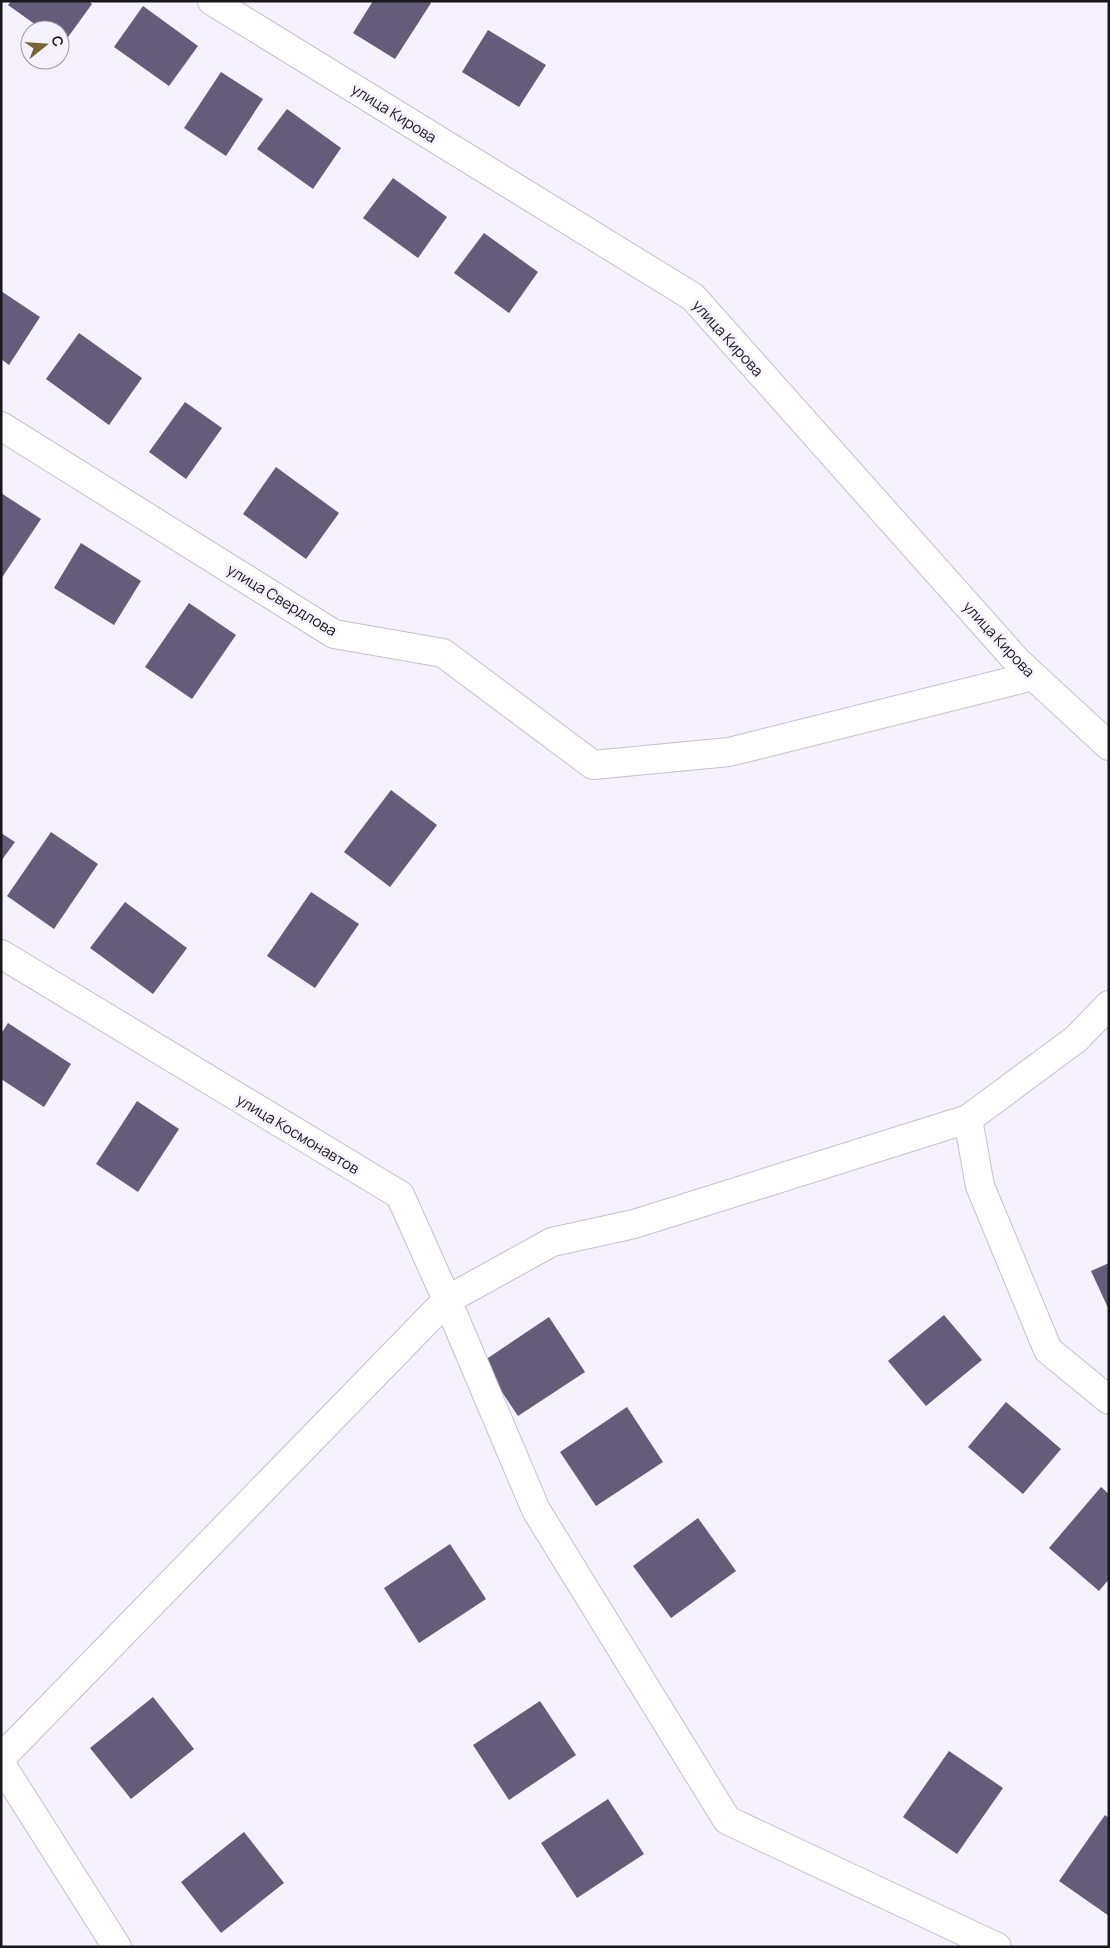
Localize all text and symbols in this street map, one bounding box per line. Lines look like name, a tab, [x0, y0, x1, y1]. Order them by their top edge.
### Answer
north arrow	[20, 20, 70, 70]
text: С	[47, 33, 69, 49]
street label: улица Кирова	[347, 78, 441, 148]
street label: улица Кирова	[688, 295, 768, 381]
street label: улица Свердлова	[223, 559, 341, 641]
street label: улица Кирова	[958, 596, 1040, 682]
street label: улица Космонавтов	[233, 1089, 363, 1179]

